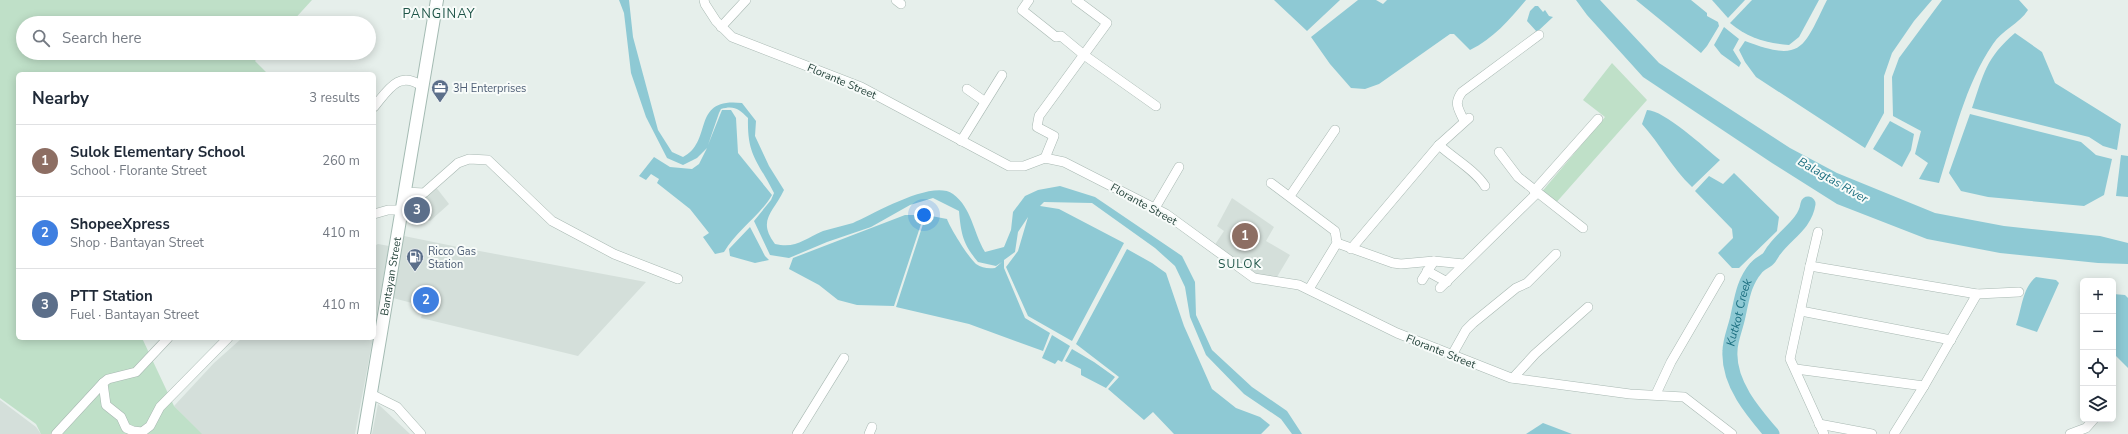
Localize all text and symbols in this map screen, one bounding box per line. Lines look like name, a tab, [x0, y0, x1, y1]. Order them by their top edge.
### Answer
district label: PANGINAY	[402, 5, 476, 23]
search box	[16, 16, 376, 60]
icon: search	[30, 27, 52, 49]
text: Search here	[62, 28, 142, 48]
street label: Florante Street	[805, 60, 879, 103]
office icon: 3H Enterprises	[430, 78, 450, 103]
place label: 3H Enterprises	[453, 81, 526, 96]
text: Nearby	[32, 87, 89, 110]
text: 3 results	[309, 89, 360, 107]
text: Sulok Elementary School	[70, 142, 245, 162]
text: 1	[41, 152, 49, 170]
text: 260 m	[322, 152, 360, 170]
water label: Balagtas River	[1795, 153, 1872, 207]
text: School · Florante Street	[70, 162, 207, 180]
street label: Florante Street	[1108, 180, 1180, 229]
pin: 3	[404, 195, 430, 225]
your location	[914, 205, 934, 225]
text: ShopeeXpress	[70, 214, 170, 234]
pin: 1	[1232, 221, 1258, 251]
text: 2	[41, 224, 49, 242]
text: 410 m	[322, 224, 360, 242]
text: Shop · Bantayan Street	[70, 234, 204, 252]
street label: Bantayan Street	[377, 236, 405, 317]
place label: Ricco Gas Station	[428, 244, 476, 272]
fuel station icon: Ricco Gas Station	[405, 247, 425, 272]
district label: SULOK	[1218, 256, 1262, 272]
water label: Kutkot Creek	[1722, 275, 1756, 348]
map controls	[2080, 278, 2116, 422]
button: +	[2080, 278, 2116, 314]
pin: 2	[413, 285, 439, 315]
text: PTT Station	[70, 286, 153, 306]
text: 3	[41, 296, 49, 314]
text: 410 m	[322, 296, 360, 314]
text: Fuel · Bantayan Street	[70, 306, 199, 324]
button: −	[2080, 314, 2116, 350]
street label: Florante Street	[1404, 331, 1478, 372]
button: locate	[2080, 350, 2116, 386]
button: layers	[2080, 386, 2116, 422]

